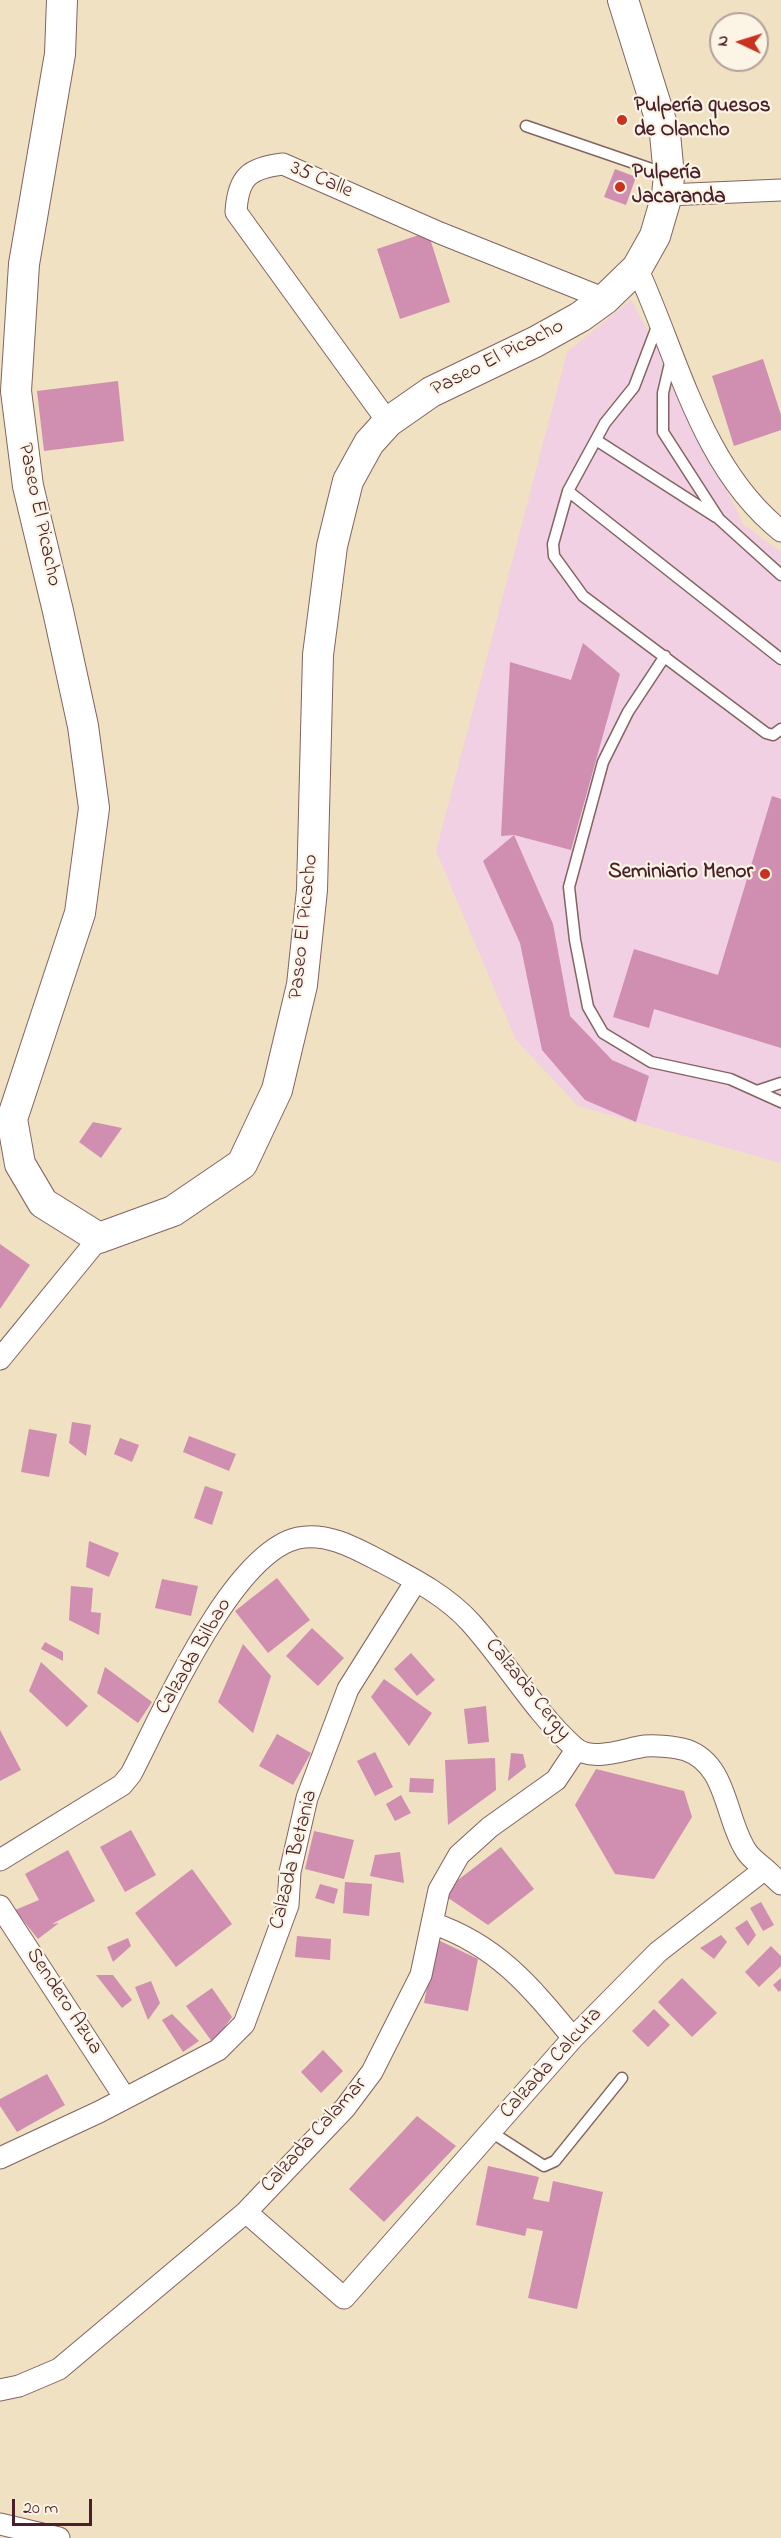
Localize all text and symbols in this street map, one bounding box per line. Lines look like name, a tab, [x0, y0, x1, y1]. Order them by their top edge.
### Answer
north arrow	[709, 12, 769, 72]
text: N	[711, 35, 735, 47]
place label: Pulpería quesos de Olancho	[634, 95, 770, 145]
marker: Pulpería quesos de Olancho	[615, 113, 629, 127]
street label: 35 Calle	[286, 157, 356, 205]
place label: Pulpería Jacaranda	[632, 162, 726, 212]
marker: Pulpería Jacaranda	[613, 180, 627, 194]
street label: Paseo El Picacho	[427, 315, 569, 403]
street label: Paseo El Picacho	[11, 441, 65, 589]
street label: Paseo El Picacho	[285, 853, 325, 1001]
place label: Seminiario Menor	[608, 861, 753, 887]
marker: Seminiario Menor	[758, 867, 772, 881]
street label: Calzada Bilbao	[152, 1595, 238, 1719]
street label: Calzada Cergy	[478, 1634, 576, 1746]
street label: Calzada Betania	[266, 1788, 324, 1932]
street label: Sendero Azua	[19, 1944, 107, 2060]
street label: Calzada Calcuta	[495, 2003, 609, 2125]
street label: Calzada Calamar	[257, 2073, 373, 2199]
scale bar	[15, 2487, 94, 2525]
text: 20 m	[23, 2496, 58, 2522]

